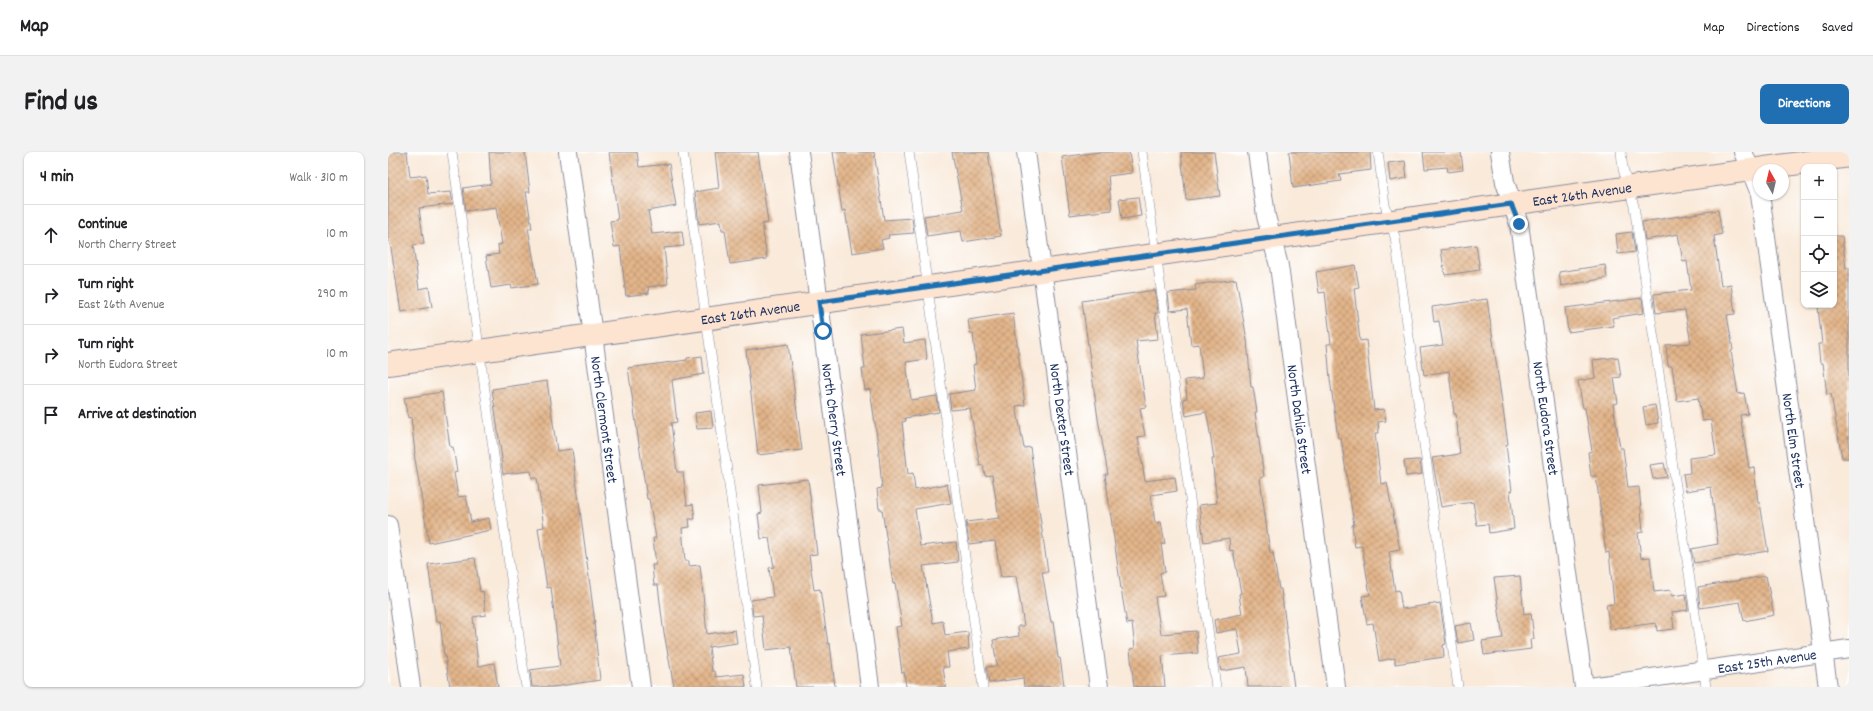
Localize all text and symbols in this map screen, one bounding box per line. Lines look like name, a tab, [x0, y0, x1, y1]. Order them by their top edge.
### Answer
text: Map	[20, 14, 49, 41]
text: Map	[1703, 18, 1725, 38]
text: Directions	[1747, 18, 1800, 38]
text: Saved	[1822, 18, 1853, 38]
text: Find us	[24, 84, 98, 124]
button: Directions	[1760, 84, 1849, 124]
north arrow	[1753, 164, 1789, 200]
map controls	[1801, 164, 1837, 308]
button: +	[1801, 164, 1837, 200]
text: 4 min	[40, 166, 74, 190]
text: Walk · 310 m	[289, 169, 348, 188]
street label: East 26th Avenue	[1531, 178, 1634, 214]
button: −	[1801, 200, 1837, 236]
text: Continue	[78, 214, 127, 236]
route end	[1510, 215, 1528, 233]
icon: ahead	[40, 224, 62, 246]
text: 10 m	[326, 225, 348, 244]
text: North Cherry Street	[78, 236, 176, 255]
button: locate	[1801, 236, 1837, 272]
button: layers	[1801, 272, 1837, 308]
text: Turn right	[78, 274, 134, 296]
icon: right	[40, 284, 62, 306]
text: 290 m	[317, 285, 348, 304]
text: East 26th Avenue	[78, 296, 165, 315]
street label: East 26th Avenue	[700, 296, 802, 332]
route start	[814, 322, 832, 340]
text: Turn right	[78, 334, 134, 356]
icon: right	[40, 344, 62, 366]
text: 10 m	[326, 345, 348, 364]
street label: North Clermont Street	[583, 355, 622, 485]
text: North Eudora Street	[78, 356, 178, 375]
street label: North Eudora Street	[1525, 360, 1563, 478]
street label: North Cherry Street	[814, 362, 851, 478]
street label: North Dexter Street	[1042, 362, 1079, 478]
street label: North Dahlia Street	[1279, 363, 1316, 476]
street label: North Elm Street	[1775, 392, 1810, 491]
icon: arrive	[40, 404, 62, 426]
text: Arrive at destination	[78, 404, 196, 426]
street label: East 25th Avenue	[1717, 645, 1819, 681]

